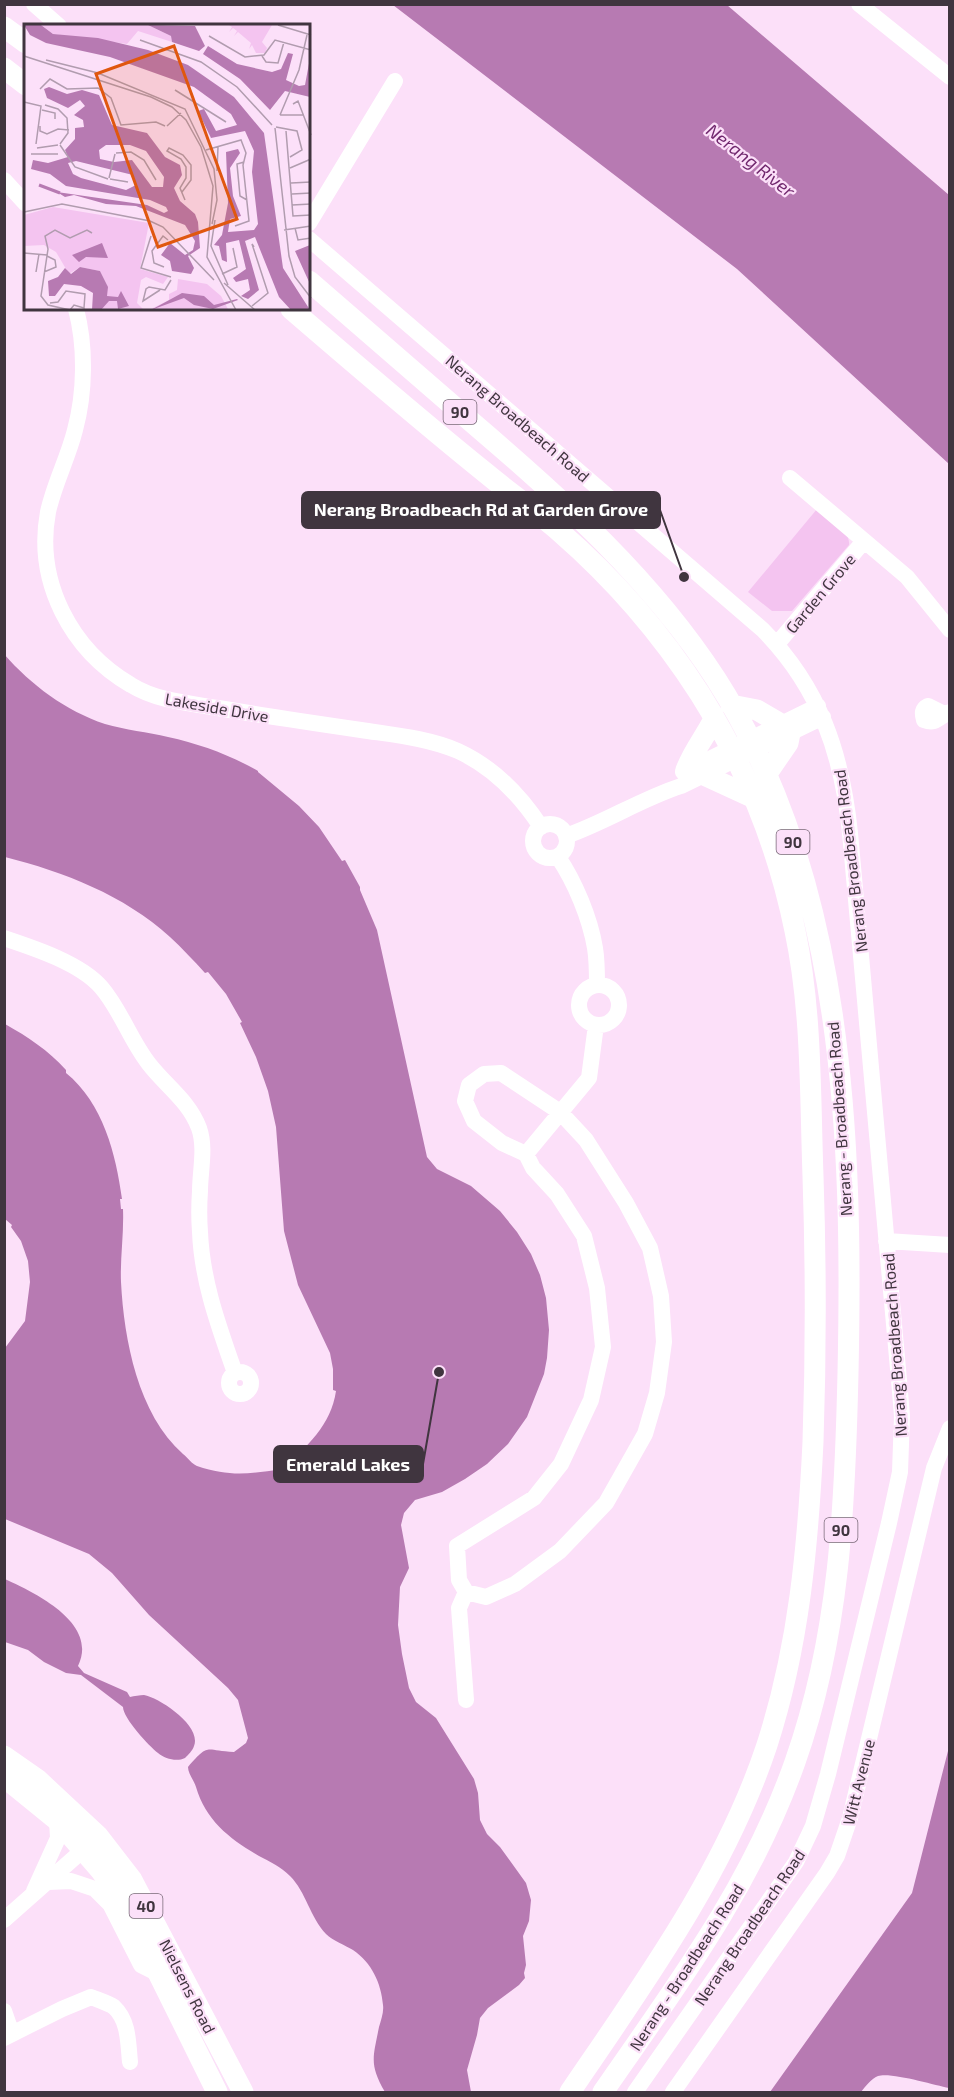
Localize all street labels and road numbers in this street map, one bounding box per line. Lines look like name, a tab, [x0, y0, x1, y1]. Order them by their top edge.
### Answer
street label: Nerang Broadbeach Road	[442, 350, 594, 486]
road number: 90	[444, 400, 476, 424]
street label: Garden Grove	[781, 549, 859, 637]
street label: Lakeside Drive	[164, 689, 270, 725]
street label: Nerang Broadbeach Road	[829, 768, 871, 954]
road number: 90	[776, 830, 810, 854]
street label: Nerang - Broadbeach Road	[823, 1021, 855, 1217]
street label: Nerang Broadbeach Road	[878, 1253, 910, 1437]
road number: 90	[824, 1518, 858, 1542]
street label: Witt Avenue	[838, 1737, 878, 1827]
street label: Nerang Broadbeach Road	[690, 1845, 808, 2009]
street label: Nerang - Broadbeach Road	[625, 1880, 747, 2054]
road number: 40	[130, 1894, 162, 1918]
street label: Nielsens Road	[156, 1936, 220, 2036]

